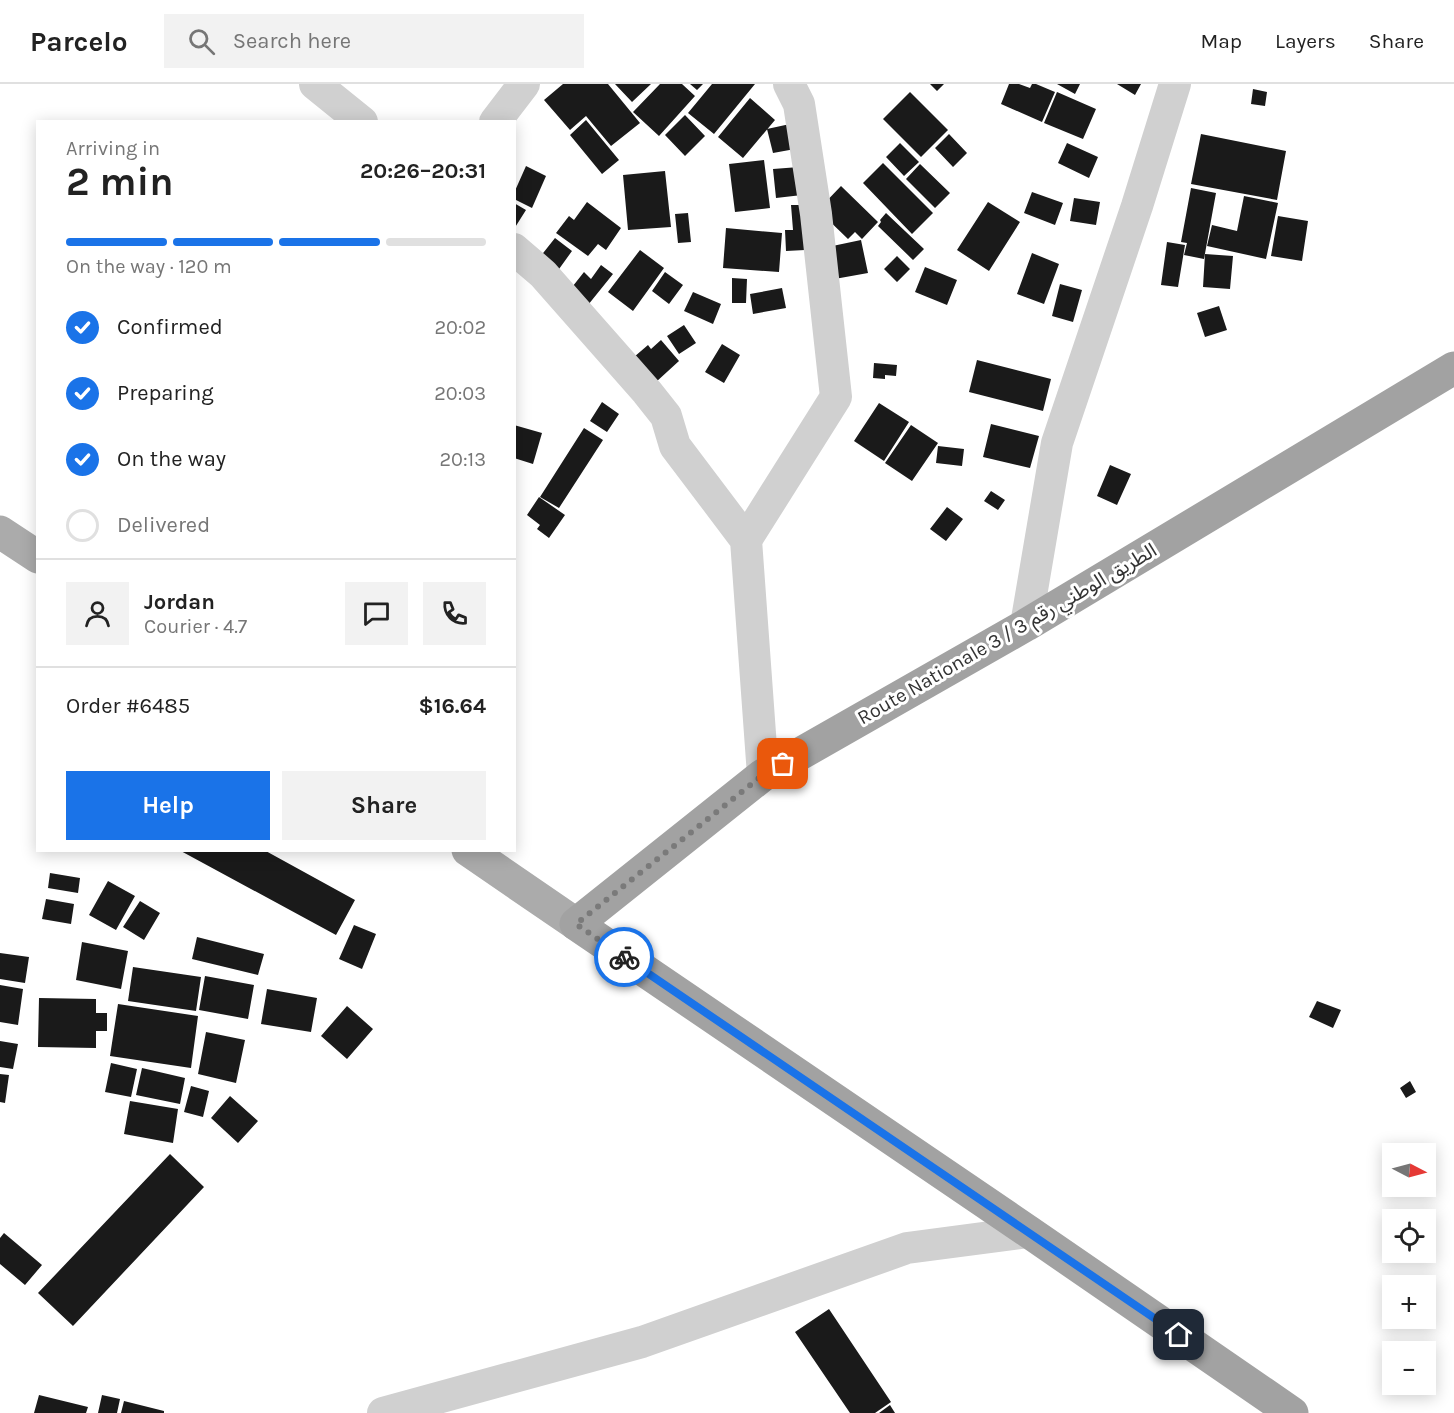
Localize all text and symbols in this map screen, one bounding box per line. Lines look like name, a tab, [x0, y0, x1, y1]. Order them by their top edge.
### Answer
search box	[164, 14, 584, 68]
text: Parcelo	[30, 25, 128, 58]
icon: search	[185, 25, 218, 58]
text: Search here	[233, 28, 351, 54]
text: Map	[1200, 29, 1242, 53]
text: Layers	[1275, 29, 1336, 53]
text: Share	[1369, 29, 1424, 53]
text: Arriving in	[66, 137, 160, 160]
text: 20:26–20:31	[360, 158, 486, 184]
text: 2 min	[66, 159, 174, 205]
text: On the way · 120 m	[66, 255, 232, 278]
icon: check	[66, 311, 99, 344]
text: Confirmed	[117, 314, 223, 340]
text: 20:02	[434, 316, 486, 339]
icon: check	[66, 377, 99, 410]
text: Preparing	[117, 380, 214, 406]
text: 20:03	[434, 382, 486, 405]
icon: check	[66, 443, 99, 476]
text: On the way	[117, 446, 226, 472]
text: 20:13	[440, 448, 486, 471]
text: Delivered	[117, 512, 210, 538]
street label: Route Nationale 3 / الطريق الوطني رقم 3	[853, 539, 1163, 733]
button: person	[66, 582, 129, 645]
button: chat	[345, 582, 408, 645]
button: phone	[423, 582, 486, 645]
text: Jordan	[144, 589, 215, 615]
text: Courier · 4.7	[144, 615, 247, 638]
text: Order #6485	[66, 693, 190, 719]
text: $16.64	[418, 693, 486, 719]
pin	[757, 738, 808, 789]
icon: bag	[766, 747, 799, 780]
button: Help	[66, 771, 270, 840]
button: Share	[282, 771, 486, 840]
courier	[594, 927, 654, 987]
icon: bike	[608, 941, 641, 974]
north arrow	[1382, 1143, 1436, 1197]
map controls	[1382, 1143, 1436, 1395]
button: locate	[1382, 1209, 1436, 1263]
button: +	[1382, 1275, 1436, 1329]
pin	[1153, 1309, 1204, 1360]
icon: home	[1162, 1318, 1195, 1351]
button: −	[1382, 1341, 1436, 1395]

